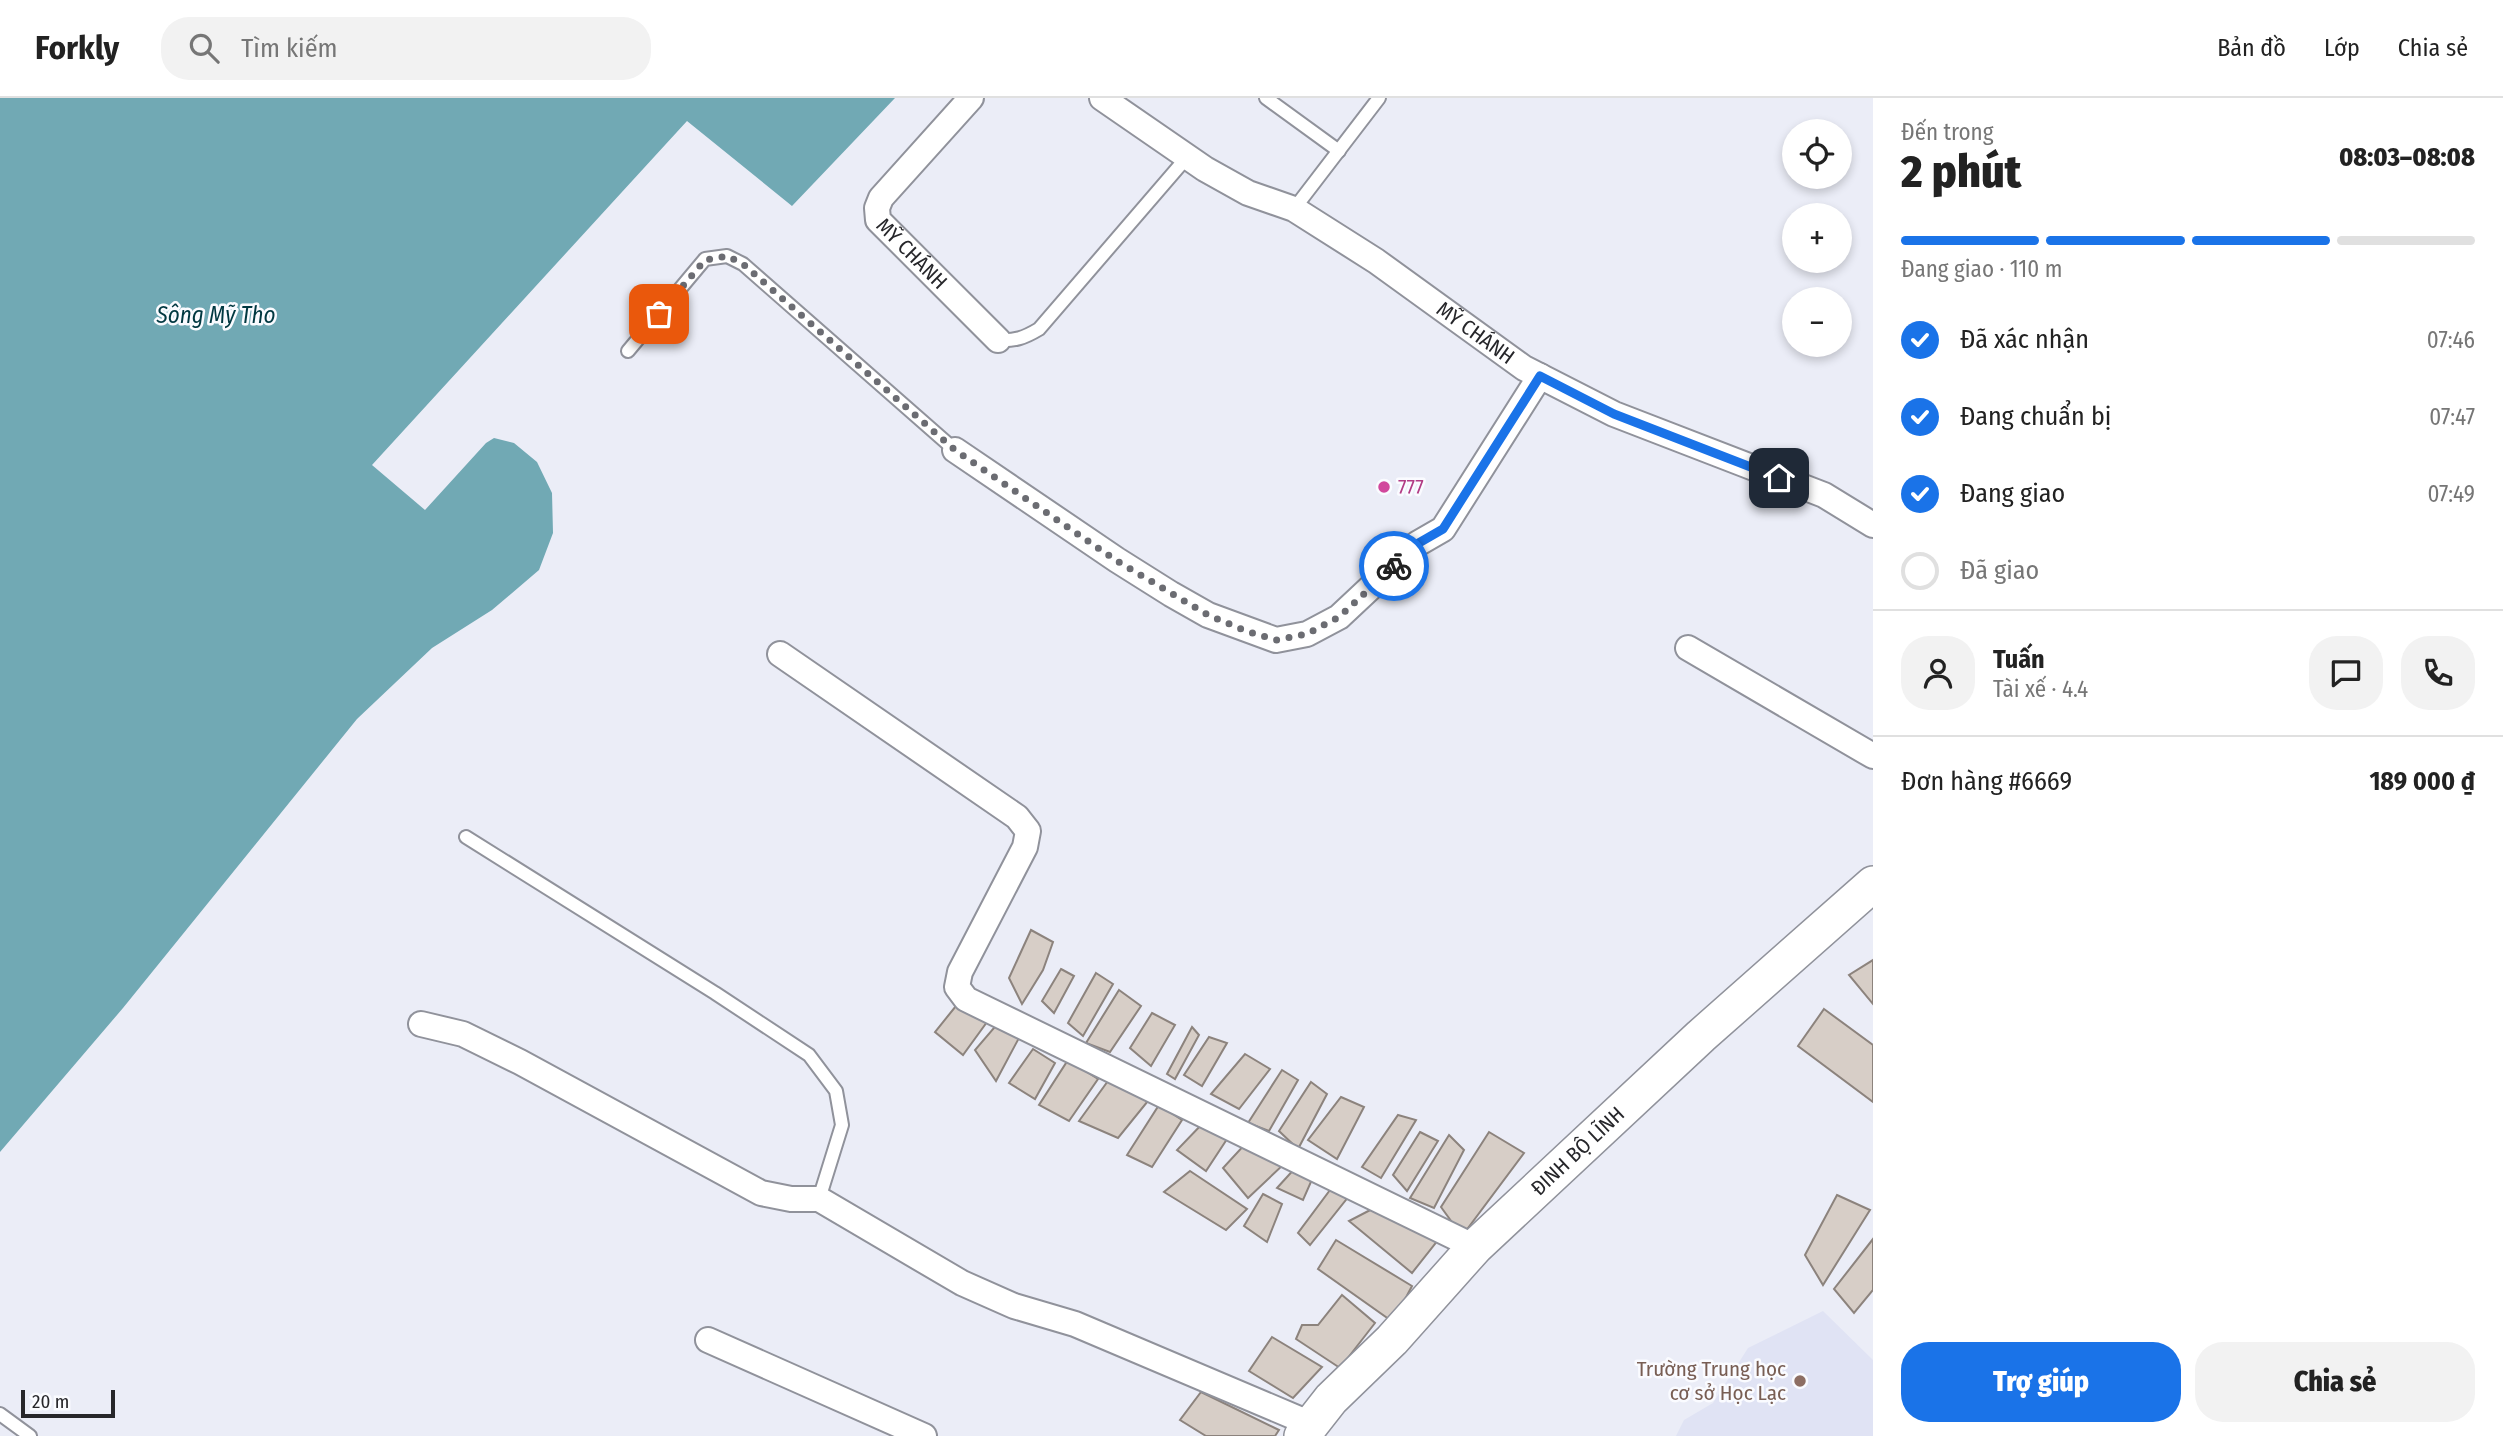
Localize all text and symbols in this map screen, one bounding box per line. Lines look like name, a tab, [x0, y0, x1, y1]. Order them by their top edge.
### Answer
search box	[161, 17, 651, 80]
text: Forkly	[35, 28, 119, 68]
icon: search	[185, 29, 223, 67]
text: Tìm kiếm	[241, 33, 338, 64]
text: Bản đồ	[2217, 34, 2286, 62]
text: Lớp	[2324, 34, 2360, 62]
text: Chia sẻ	[2398, 34, 2468, 62]
text: Đến trong	[1901, 118, 1993, 146]
map controls	[1782, 119, 1852, 357]
button: locate	[1782, 119, 1852, 189]
text: 08:03–08:08	[2339, 142, 2475, 173]
text: 2 phút	[1901, 144, 2021, 199]
button: +	[1782, 203, 1852, 273]
street label: MỸ CHÁNH	[871, 213, 953, 295]
text: Đang giao · 110 m	[1901, 255, 2062, 283]
pin	[629, 284, 689, 344]
button: −	[1782, 287, 1852, 357]
icon: bag	[640, 295, 678, 333]
street label: MỸ CHÁNH	[1431, 296, 1520, 370]
water label: Sông Mỹ Tho	[155, 301, 276, 329]
icon: check	[1901, 321, 1939, 359]
text: Đã xác nhận	[1960, 324, 2089, 355]
text: 07:46	[2427, 326, 2475, 354]
icon: check	[1901, 398, 1939, 436]
text: Đang chuẩn bị	[1960, 401, 2111, 432]
text: 07:47	[2429, 403, 2475, 431]
pin	[1749, 448, 1809, 508]
icon: home	[1760, 459, 1798, 497]
place label: 777	[1398, 474, 1424, 500]
icon: check	[1901, 475, 1939, 513]
text: Đang giao	[1960, 478, 2065, 509]
marker: 777	[1376, 479, 1392, 495]
text: 07:49	[2427, 480, 2475, 508]
courier	[1359, 531, 1429, 601]
icon: bike	[1375, 547, 1413, 585]
text: Đã giao	[1960, 555, 2039, 586]
button: person	[1901, 636, 1975, 710]
button: chat	[2309, 636, 2383, 710]
button: phone	[2401, 636, 2475, 710]
text: Tuấn	[1993, 644, 2045, 675]
text: Tài xế · 4.4	[1993, 675, 2088, 703]
text: Đơn hàng #6669	[1901, 766, 2072, 797]
text: 189 000 ₫	[2369, 766, 2475, 797]
street label: ĐINH BỘ LĨNH	[1526, 1101, 1630, 1201]
button: Trợ giúp	[1901, 1342, 2181, 1422]
button: Chia sẻ	[2195, 1342, 2475, 1422]
place label: Trường Trung học cơ sở Học Lạc	[1637, 1356, 1786, 1406]
marker: Trường Trung học cơ sở Học Lạc	[1792, 1373, 1808, 1389]
scale bar	[21, 1387, 116, 1419]
text: 20 m	[32, 1390, 69, 1413]

